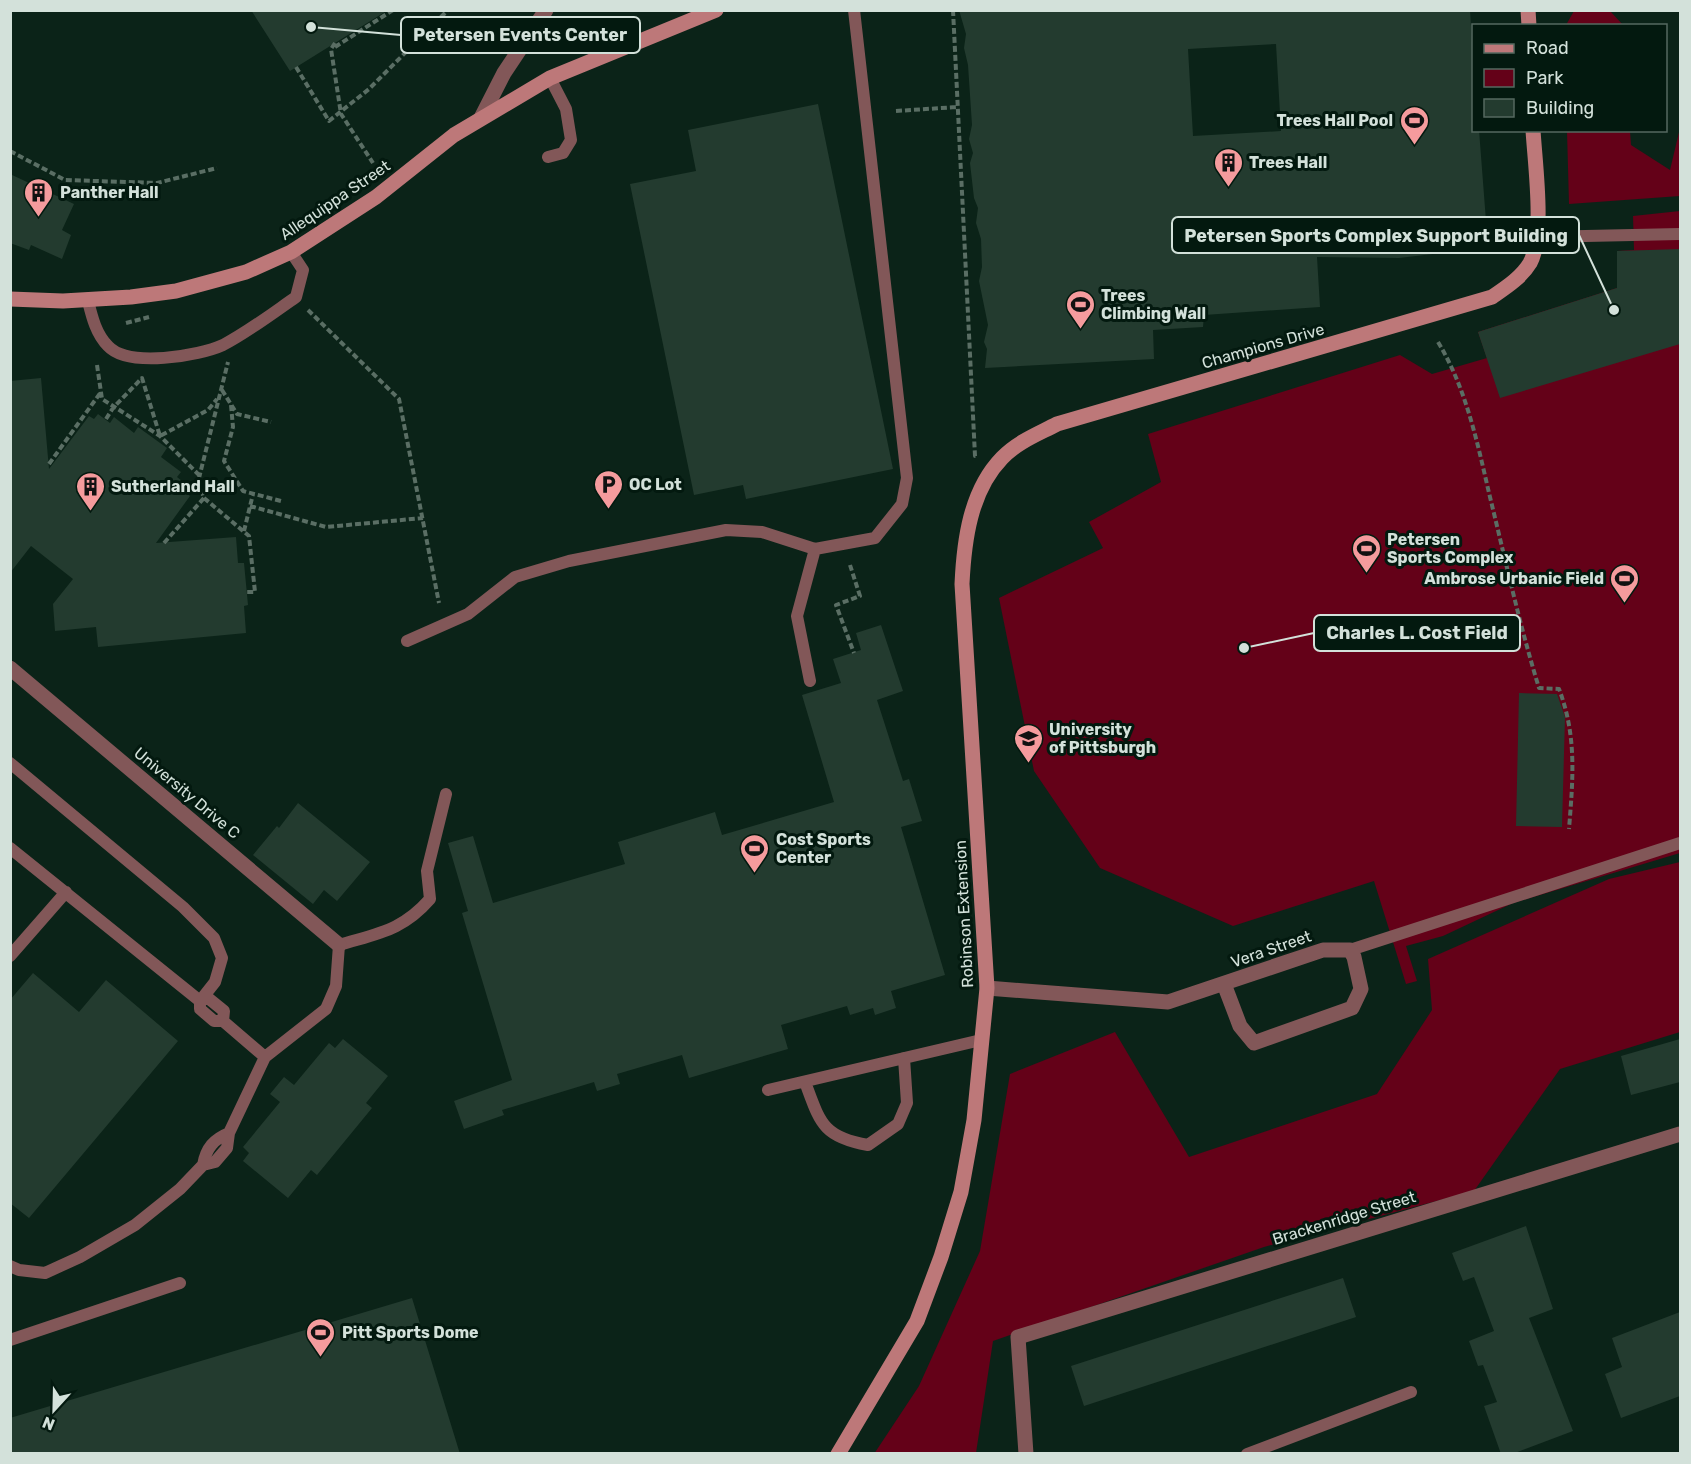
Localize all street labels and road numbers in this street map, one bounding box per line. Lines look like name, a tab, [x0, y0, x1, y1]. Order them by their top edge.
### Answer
street label: Allequippa Street	[276, 156, 394, 244]
street label: Champions Drive	[1200, 319, 1326, 373]
street label: University Drive C	[130, 743, 244, 843]
street label: Robinson Extension	[951, 840, 977, 988]
street label: Vera Street	[1228, 926, 1314, 972]
street label: Brackenridge Street	[1270, 1187, 1418, 1249]

